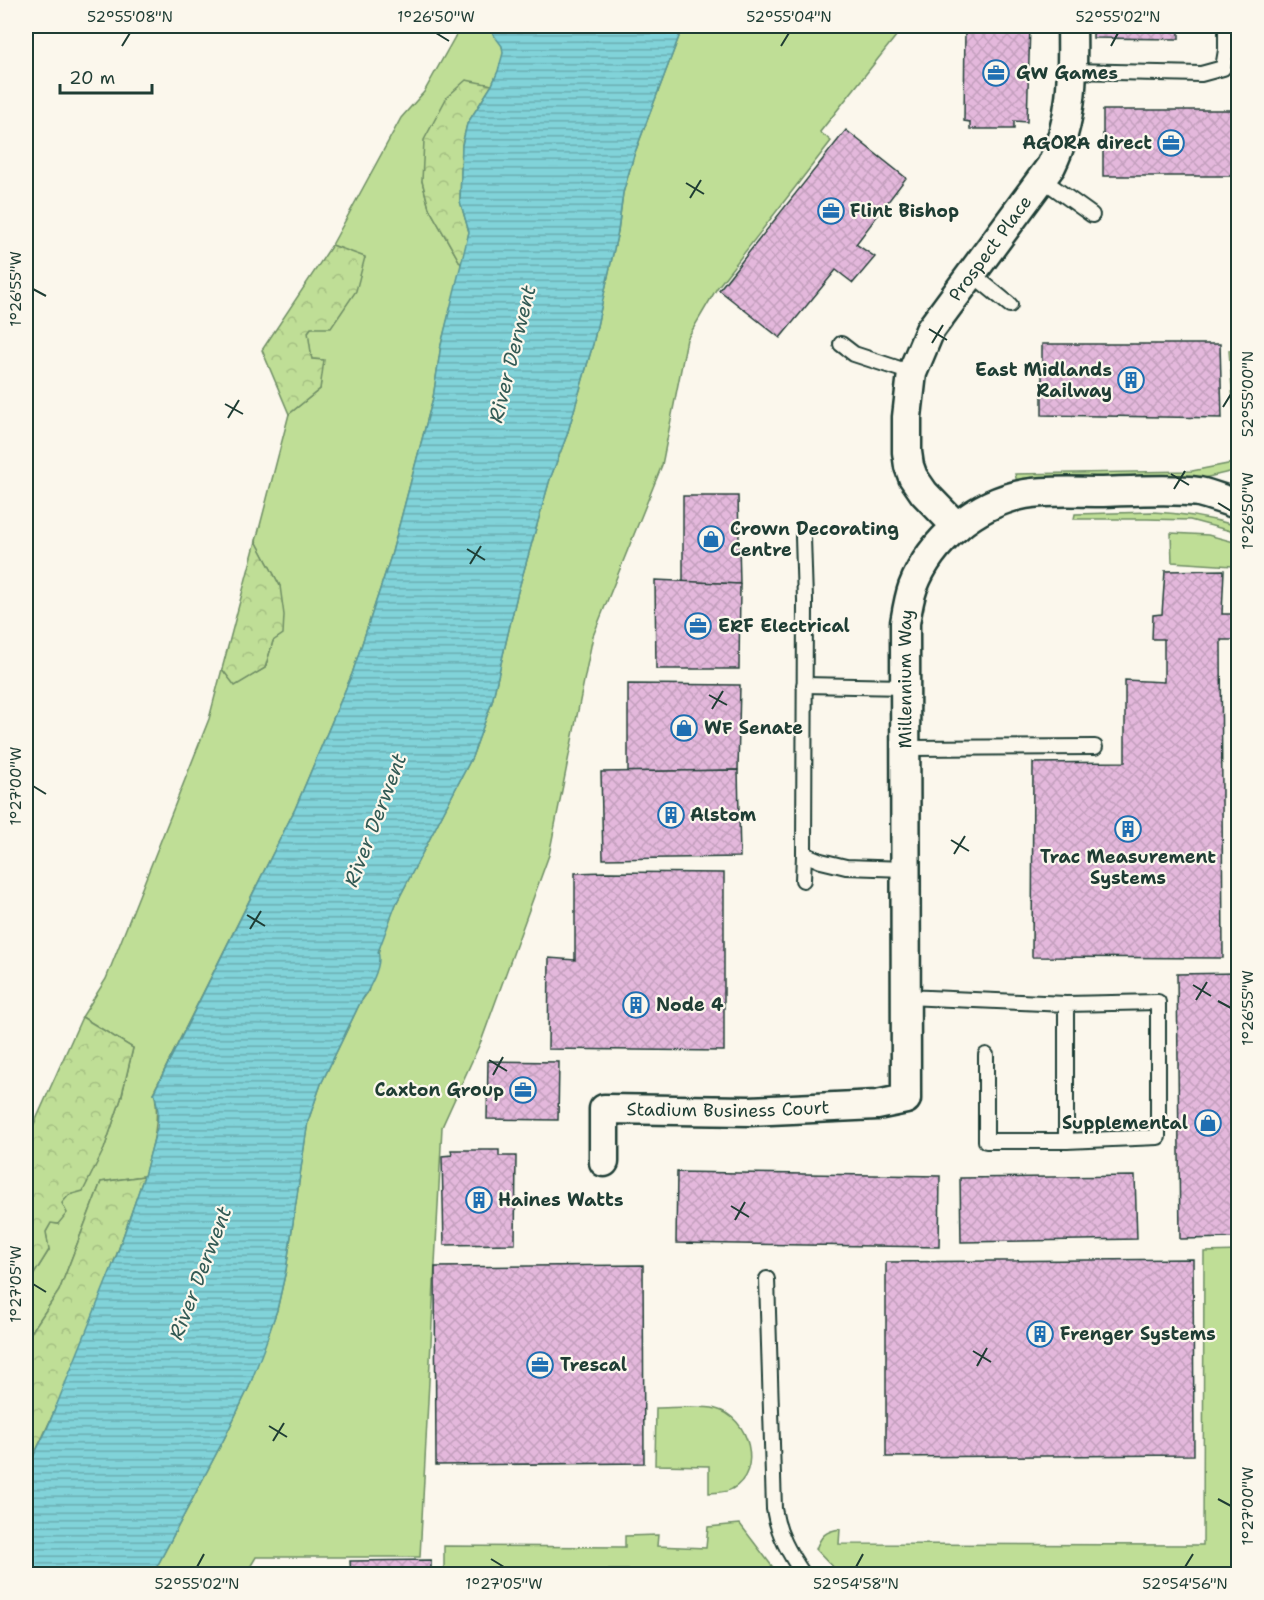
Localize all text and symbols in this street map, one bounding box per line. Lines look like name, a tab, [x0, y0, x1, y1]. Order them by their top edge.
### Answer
text: 52°55'08"N	[87, 7, 173, 27]
text: 1°26'50"W	[397, 7, 475, 27]
text: 52°55'04"N	[746, 7, 832, 27]
text: 52°55'02"N	[1075, 7, 1161, 27]
scale bar	[60, 57, 152, 95]
office icon: GW Games	[981, 58, 1011, 88]
place label: GW Games	[1016, 61, 1118, 85]
text: 20 m	[69, 66, 115, 90]
office icon: AGORA direct	[1156, 128, 1186, 158]
place label: AGORA direct	[1022, 131, 1152, 155]
street label: Prospect Place	[943, 191, 1037, 306]
office icon: Flint Bishop	[816, 196, 846, 226]
place label: Flint Bishop	[850, 199, 959, 223]
text: 1°26'55"W	[6, 251, 26, 327]
water label: River Derwent	[482, 282, 542, 425]
text: 52°55'00"N	[1238, 351, 1258, 437]
place label: East Midlands Railway	[975, 358, 1112, 403]
building icon: East Midlands Railway	[1116, 365, 1146, 395]
text: 1°26'50"W	[1238, 472, 1258, 550]
place label: Crown Decorating Centre	[730, 517, 899, 562]
shop icon: Crown Decorating Centre	[696, 524, 726, 554]
street label: Millennium Way	[893, 607, 919, 749]
office icon: ERF Electrical	[683, 611, 713, 641]
place label: ERF Electrical	[718, 614, 850, 638]
shop icon: WF Senate	[669, 713, 699, 743]
place label: WF Senate	[704, 716, 803, 740]
text: 1°27'00"W	[6, 747, 26, 825]
water label: River Derwent	[338, 749, 412, 890]
building icon: Alstom	[656, 800, 686, 830]
place label: Alstom	[690, 803, 757, 827]
building icon: Trac Measurement Systems	[1113, 814, 1143, 844]
place label: Trac Measurement Systems	[1040, 845, 1216, 890]
text: 1°26'55"W	[1238, 970, 1258, 1046]
building icon: Node 4	[621, 990, 651, 1020]
place label: Node 4	[656, 993, 724, 1017]
office icon: Caxton Group	[508, 1075, 538, 1105]
place label: Caxton Group	[375, 1078, 504, 1102]
street label: Stadium Business Court	[626, 1095, 830, 1123]
shop icon: Supplemental	[1193, 1108, 1223, 1138]
place label: Supplemental	[1062, 1111, 1188, 1135]
building icon: Haines Watts	[464, 1185, 494, 1215]
place label: Haines Watts	[498, 1188, 623, 1212]
water label: River Derwent	[163, 1202, 237, 1343]
text: 1°27'05"W	[6, 1245, 26, 1323]
building icon: Frenger Systems	[1025, 1319, 1055, 1349]
place label: Frenger Systems	[1060, 1322, 1216, 1346]
office icon: Trescal	[525, 1350, 555, 1380]
place label: Trescal	[560, 1353, 627, 1377]
text: 1°27'00"W	[1238, 1467, 1258, 1545]
text: 52°55'02"N	[154, 1574, 240, 1594]
text: 1°27'05"W	[465, 1574, 543, 1594]
text: 52°54'58"N	[813, 1574, 899, 1594]
text: 52°54'56"N	[1142, 1574, 1228, 1594]

